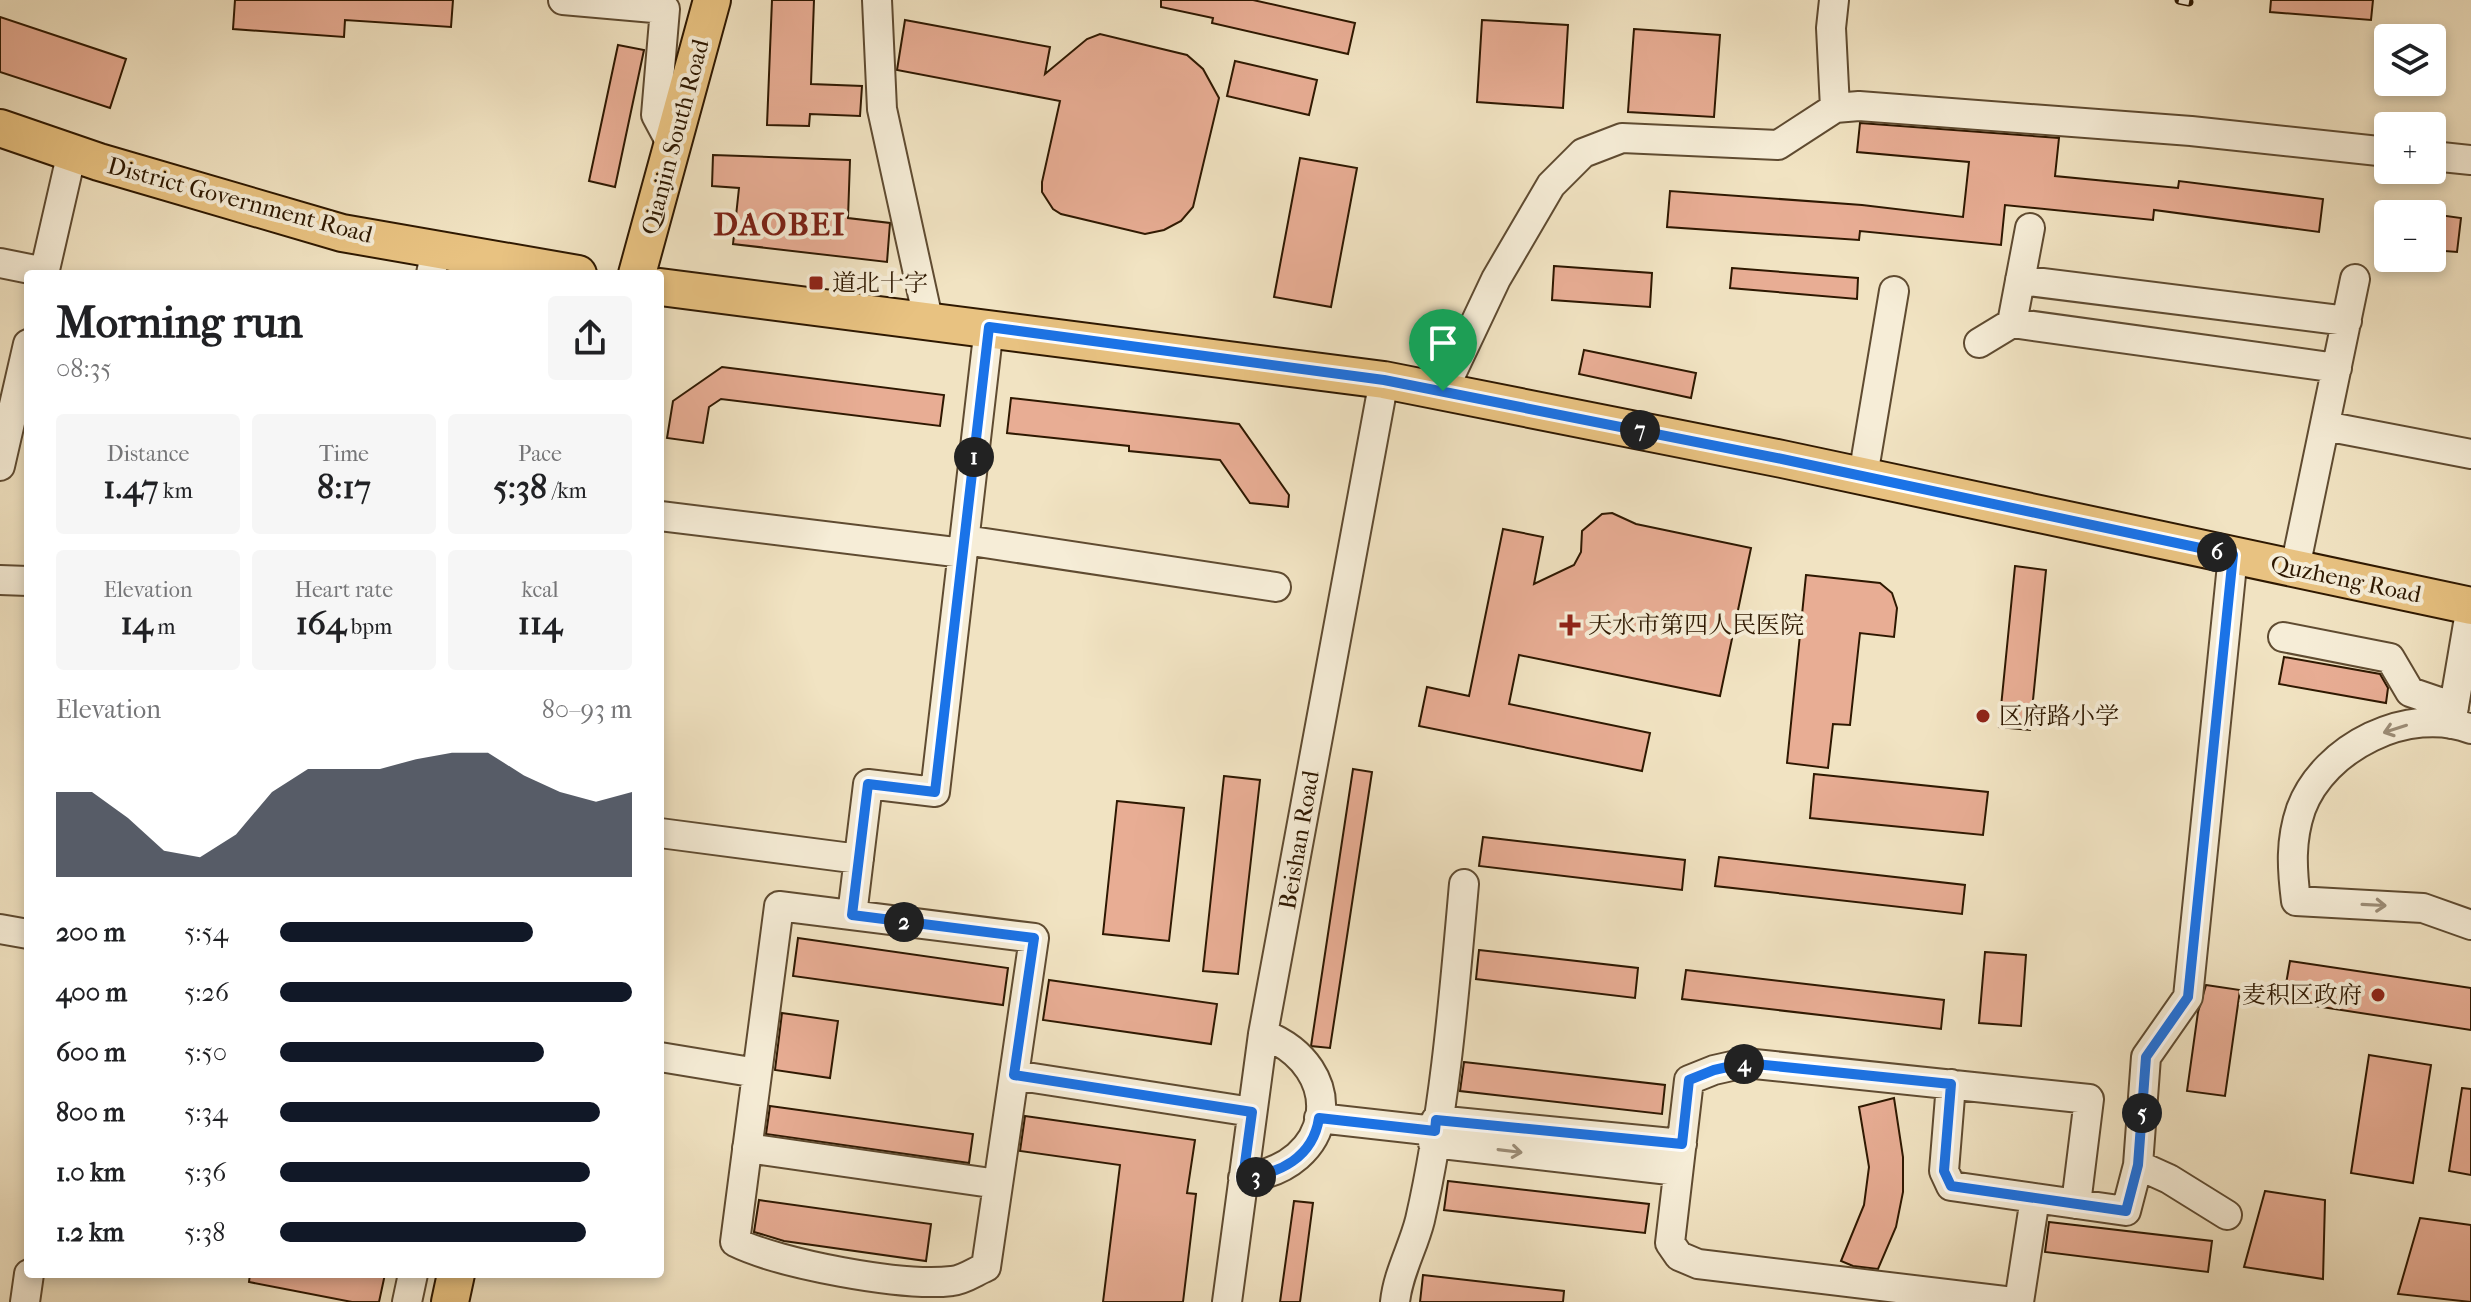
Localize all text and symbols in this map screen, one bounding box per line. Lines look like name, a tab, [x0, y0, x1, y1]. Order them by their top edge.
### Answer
map controls	[2374, 24, 2446, 272]
button: layers	[2374, 24, 2446, 96]
street label: Qianjin South Road	[635, 35, 715, 238]
button: +	[2374, 112, 2446, 184]
street label: District Government Road	[104, 151, 376, 249]
button: −	[2374, 200, 2446, 272]
district label: DAOBEI	[713, 206, 847, 243]
place label: 道北十字	[832, 269, 928, 297]
marker: 道北十字	[807, 274, 825, 292]
button: share	[548, 296, 632, 380]
text: Morning run	[56, 297, 303, 348]
pin	[1409, 309, 1477, 391]
icon: arrive	[1421, 321, 1465, 365]
text: 08:35	[56, 353, 112, 384]
pin: 7	[1620, 410, 1660, 450]
text: 7	[1635, 417, 1645, 443]
pin: 1	[954, 437, 994, 477]
text: Distance	[107, 441, 189, 467]
text: Time	[319, 441, 369, 467]
text: Pace	[518, 441, 562, 467]
text: 1	[970, 444, 978, 470]
text: 1.47	[103, 467, 158, 507]
text: 8:17	[317, 467, 371, 507]
text: 5:38	[493, 467, 547, 507]
text: km	[158, 478, 193, 504]
text: /km	[547, 478, 587, 504]
pin: 6	[2197, 532, 2237, 572]
text: 6	[2211, 539, 2223, 565]
street label: Quzheng Road	[2268, 549, 2425, 609]
text: Elevation	[104, 577, 192, 603]
text: Heart rate	[295, 577, 393, 603]
text: kcal	[521, 577, 559, 603]
text: 14	[120, 603, 153, 643]
text: 164	[296, 603, 346, 643]
text: 114	[518, 603, 562, 643]
place label: 天水市第四人民医院	[1588, 611, 1804, 639]
text: m	[153, 614, 176, 640]
text: bpm	[346, 614, 392, 640]
marker: 天水市第四人民医院	[1559, 614, 1581, 636]
text: Elevation	[56, 694, 161, 725]
text: 80–93 m	[542, 694, 632, 725]
place label: 区府路小学	[1999, 702, 2119, 730]
marker: 区府路小学	[1974, 707, 1992, 725]
one-way arrow	[2382, 722, 2408, 737]
street label: Beishan Road	[1273, 768, 1325, 912]
one-way arrow	[2360, 898, 2387, 913]
pin: 2	[884, 902, 924, 942]
text: 2	[898, 909, 910, 935]
text: 200 m	[56, 917, 125, 948]
text: 5:54	[184, 917, 228, 948]
text: 400 m	[56, 977, 127, 1008]
text: 5:26	[184, 977, 229, 1008]
place label: 麦积区政府	[2242, 981, 2362, 1009]
marker: 麦积区政府	[2369, 986, 2387, 1004]
text: 600 m	[56, 1037, 126, 1068]
text: 5:50	[184, 1037, 227, 1068]
pin: 4	[1724, 1044, 1764, 1084]
text: 4	[1738, 1051, 1751, 1077]
pin: 5	[2122, 1093, 2162, 1133]
text: 800 m	[56, 1097, 125, 1128]
text: 5:34	[184, 1097, 228, 1128]
text: 5	[2137, 1100, 2147, 1126]
one-way arrow	[1496, 1144, 1523, 1159]
text: 1.0 km	[56, 1157, 125, 1188]
text: 5:36	[184, 1157, 226, 1188]
pin: 3	[1236, 1157, 1276, 1197]
text: 3	[1251, 1164, 1261, 1190]
text: 1.2 km	[56, 1217, 124, 1248]
text: 5:38	[184, 1217, 225, 1248]

